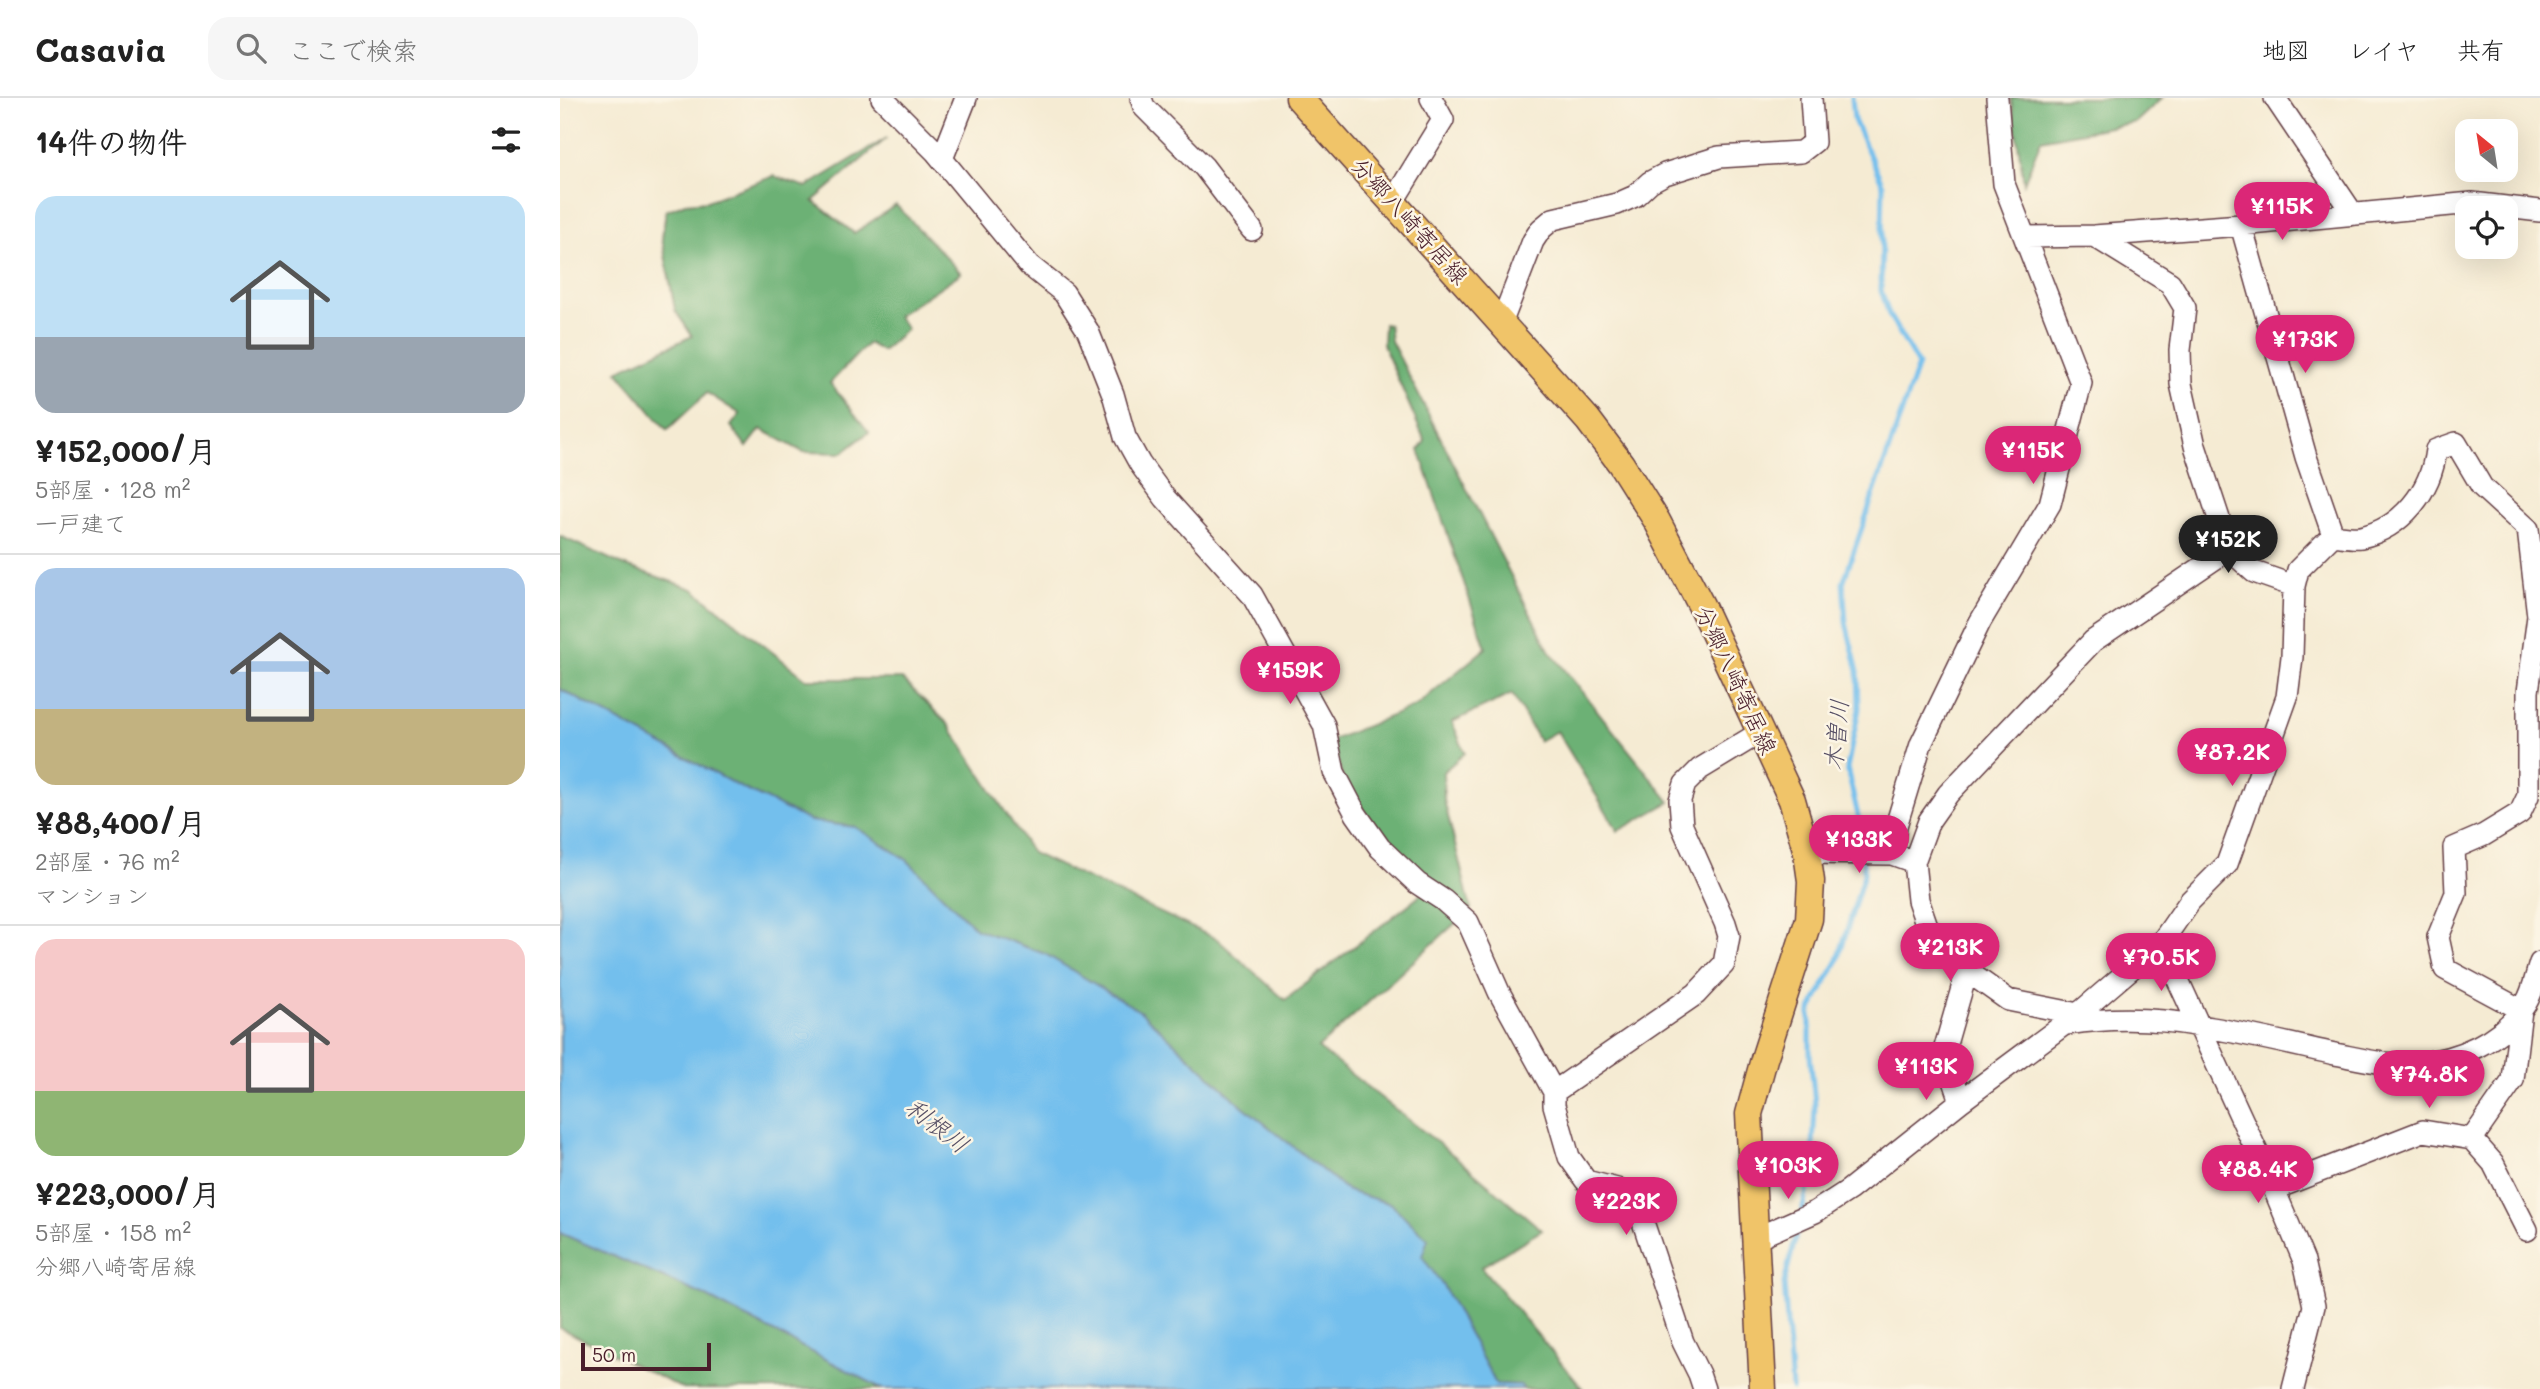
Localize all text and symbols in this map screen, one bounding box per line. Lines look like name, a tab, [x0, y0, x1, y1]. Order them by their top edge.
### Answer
search box	[208, 17, 698, 80]
text: Casavia	[35, 27, 166, 70]
icon: search	[232, 29, 270, 67]
text: ここで検索	[288, 33, 418, 67]
text: 地図	[2262, 34, 2310, 65]
text: レイヤ	[2348, 34, 2419, 65]
text: 共有	[2457, 34, 2505, 65]
north arrow	[2455, 119, 2518, 182]
map controls	[2455, 119, 2518, 259]
text: 14件の物件	[35, 121, 187, 161]
icon: filters	[487, 121, 525, 159]
street label: 分郷八崎寄居線	[1346, 150, 1476, 290]
pin: ¥115K	[2233, 183, 2331, 242]
text: ¥115K	[2250, 190, 2314, 220]
button: locate	[2455, 196, 2518, 259]
icon: home	[217, 242, 343, 368]
pin: ¥173K	[2256, 316, 2354, 375]
text: ¥173K	[2272, 323, 2339, 353]
pin: ¥115K	[1984, 426, 2082, 486]
text: ¥152,000/月	[35, 430, 217, 470]
text: ¥115K	[2001, 434, 2065, 464]
text: 5部屋 · 128 m²	[35, 474, 191, 504]
text: 一戸建て	[35, 508, 127, 538]
pin: ¥152K	[2179, 516, 2277, 575]
text: ¥152K	[2195, 523, 2261, 553]
street label: 分郷八崎寄居線	[1689, 600, 1785, 759]
icon: home	[217, 614, 343, 740]
pin: ¥159K	[1241, 646, 1339, 706]
text: ¥159K	[1256, 654, 1324, 684]
water label: 木曽川	[1817, 698, 1854, 772]
pin: ¥87.2K	[2175, 728, 2289, 788]
text: ¥87.2K	[2193, 736, 2271, 766]
text: ¥88,400/月	[35, 802, 206, 842]
pin: ¥133K	[1810, 816, 1908, 875]
text: ¥133K	[1825, 823, 1893, 853]
text: 2部屋 · 76 m²	[35, 846, 180, 876]
text: マンション	[35, 880, 149, 910]
pin: ¥213K	[1901, 924, 1999, 983]
text: ¥213K	[1916, 931, 1984, 961]
pin: ¥70.5K	[2104, 934, 2218, 993]
text: ¥70.5K	[2122, 941, 2200, 971]
icon: home	[217, 985, 343, 1111]
pin: ¥113K	[1877, 1042, 1975, 1102]
text: ¥113K	[1894, 1050, 1958, 1080]
pin: ¥74.8K	[2372, 1051, 2486, 1110]
text: ¥74.8K	[2390, 1058, 2468, 1088]
water label: 利根川	[900, 1090, 976, 1159]
pin: ¥103K	[1739, 1142, 1837, 1201]
pin: ¥88.4K	[2201, 1146, 2315, 1205]
text: ¥103K	[1754, 1149, 1822, 1179]
text: ¥88.4K	[2218, 1153, 2298, 1183]
text: ¥223,000/月	[35, 1173, 221, 1213]
pin: ¥223K	[1577, 1178, 1675, 1237]
text: ¥223K	[1591, 1185, 1661, 1215]
text: 5部屋 · 158 m²	[35, 1217, 191, 1247]
text: 分郷八崎寄居線	[35, 1251, 196, 1281]
scale bar	[581, 1340, 710, 1372]
text: 50 m	[592, 1342, 636, 1367]

